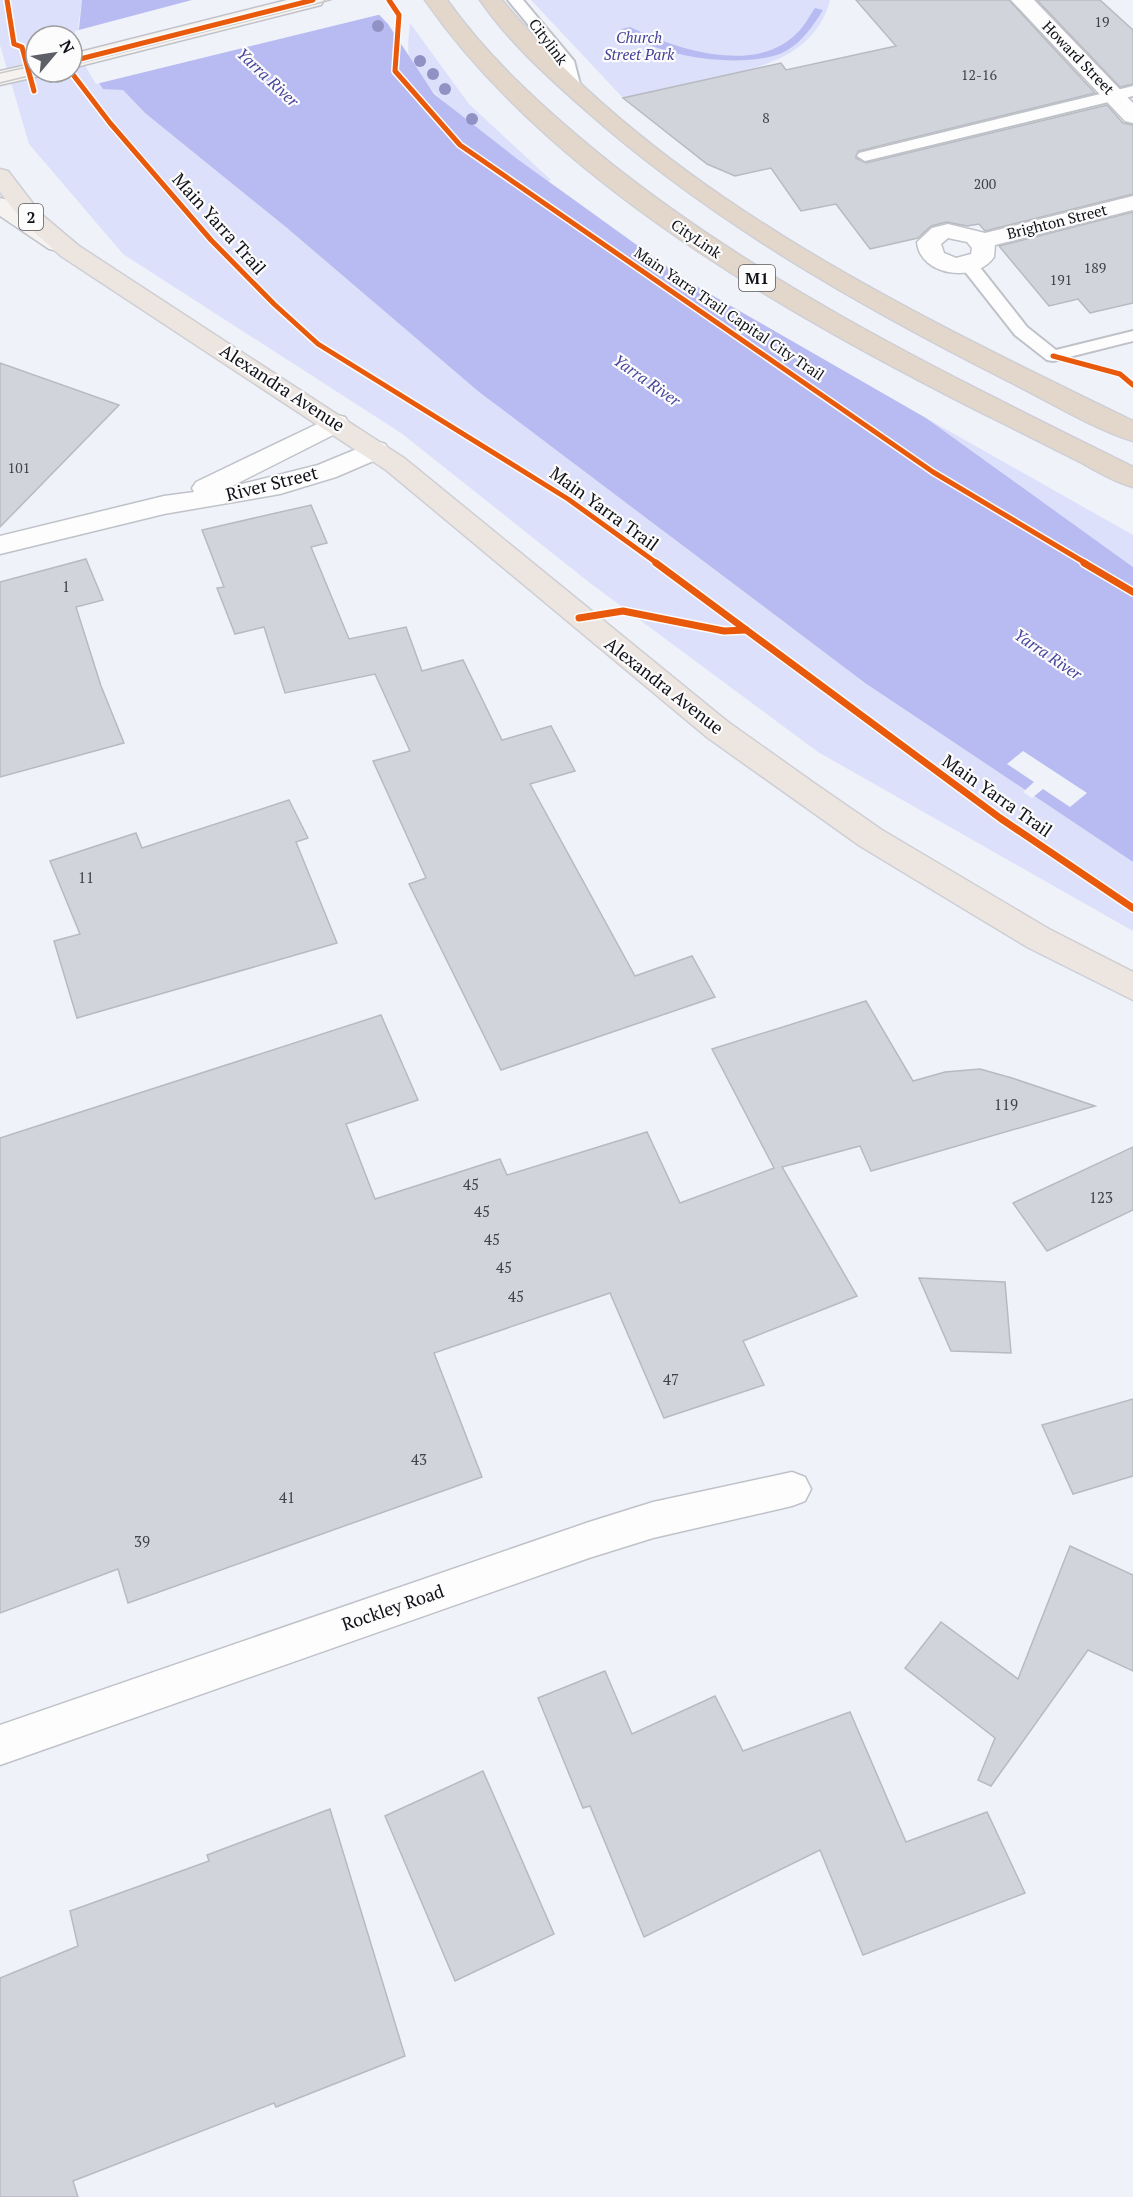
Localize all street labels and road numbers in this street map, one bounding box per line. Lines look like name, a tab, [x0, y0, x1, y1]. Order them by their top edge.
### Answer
street label: Citylink	[525, 14, 573, 69]
street label: Howard Street	[1038, 16, 1119, 99]
street label: Main Yarra Trail	[168, 167, 272, 279]
street label: Brighton Street	[1005, 199, 1109, 243]
road number: 2	[19, 204, 43, 230]
street label: CityLink	[667, 214, 726, 262]
street label: Main Yarra Trail Capital City Trail	[631, 242, 828, 384]
road number: M1	[739, 265, 775, 291]
street label: Alexandra Avenue	[215, 338, 350, 437]
street label: River Street	[223, 460, 321, 506]
street label: Main Yarra Trail	[545, 461, 664, 556]
street label: Alexandra Avenue	[600, 631, 729, 739]
street label: Main Yarra Trail	[938, 748, 1057, 842]
street label: Rockley Road	[338, 1578, 447, 1636]

